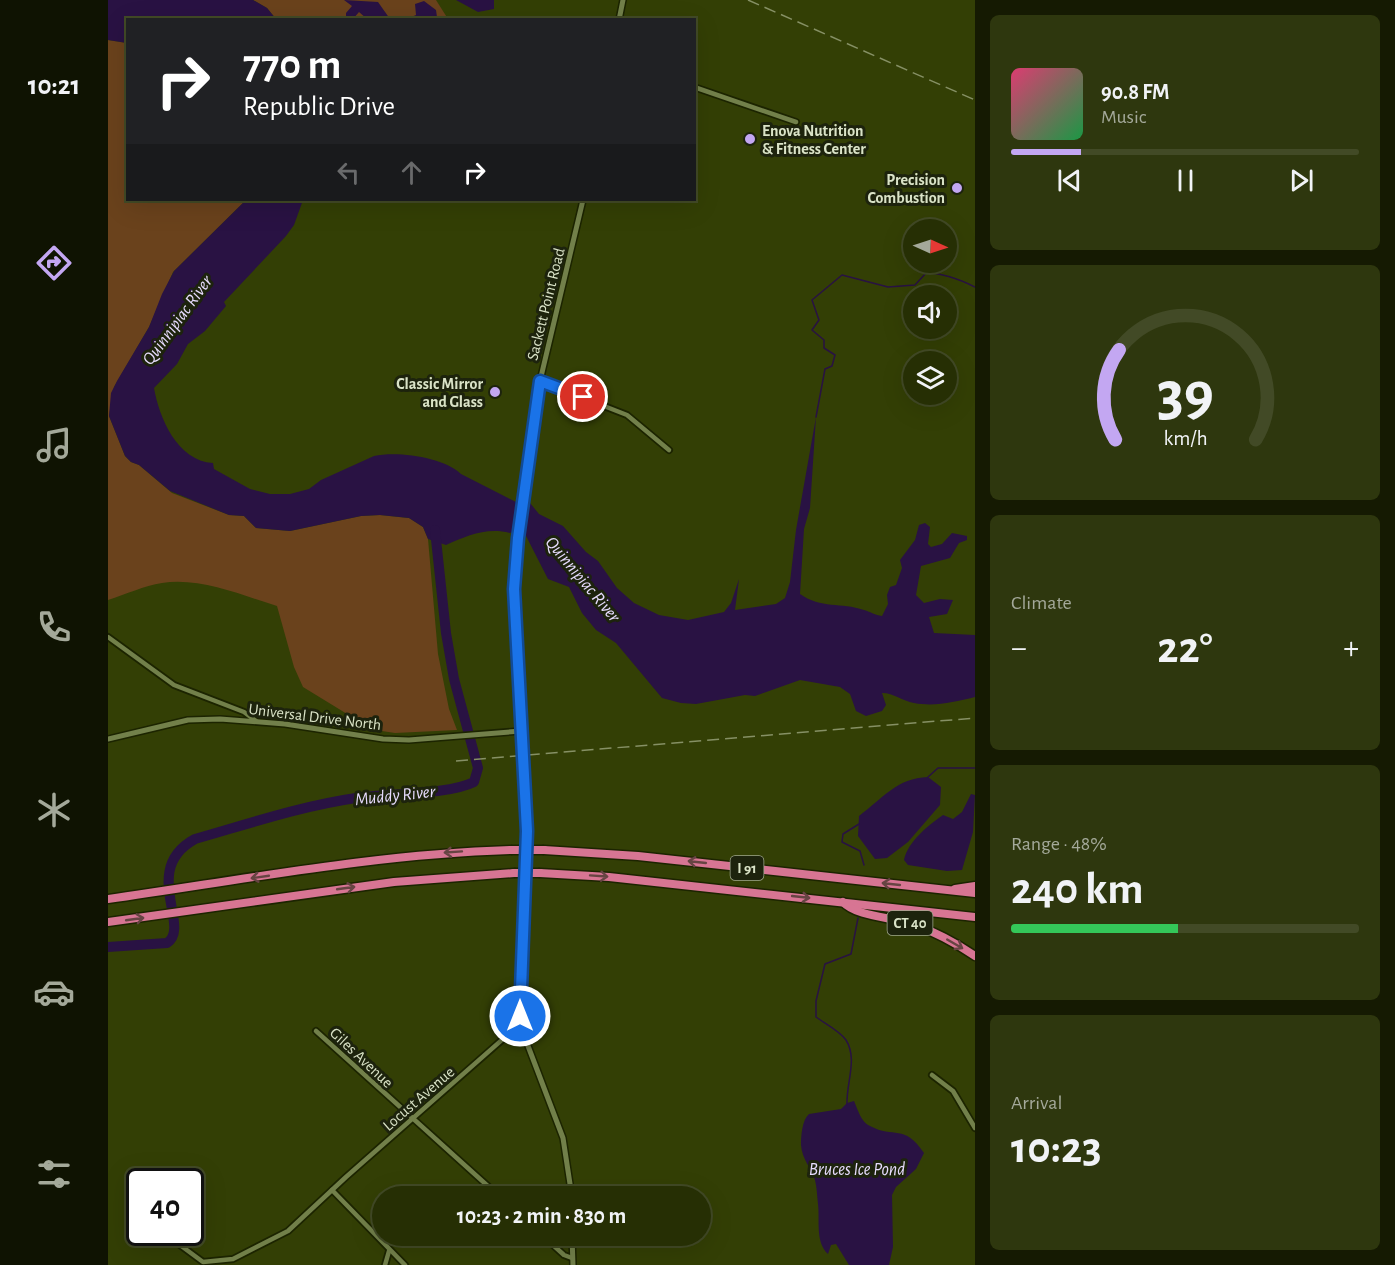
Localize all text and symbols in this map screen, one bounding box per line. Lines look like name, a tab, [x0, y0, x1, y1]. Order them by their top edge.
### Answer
icon: right	[144, 42, 222, 120]
text: 770 m	[243, 44, 341, 86]
text: 10:21	[28, 72, 80, 99]
text: 90.8 FM	[1101, 81, 1170, 103]
text: Republic Drive	[243, 93, 395, 120]
text: Music	[1101, 107, 1147, 127]
place label: Enova Nutrition & Fitness Center	[762, 123, 866, 157]
marker: Enova Nutrition & Fitness Center	[743, 132, 757, 146]
icon: left	[332, 156, 365, 189]
icon: ahead	[395, 156, 428, 189]
icon: right	[458, 156, 491, 189]
icon: previous	[1053, 164, 1086, 197]
icon: pause	[1169, 164, 1202, 197]
icon: next	[1285, 164, 1318, 197]
place label: Precision Combustion	[868, 172, 945, 206]
marker: Precision Combustion	[950, 181, 964, 195]
north arrow	[903, 219, 957, 273]
map controls	[903, 219, 957, 405]
icon: directions	[33, 242, 75, 284]
street label: Sackett Point Road	[524, 246, 568, 362]
water label: Quinnipiac River	[139, 272, 217, 369]
button: sound	[903, 285, 957, 339]
button: layers	[903, 351, 957, 405]
text: 39	[1156, 364, 1214, 426]
pin	[557, 371, 608, 422]
place label: Classic Mirror and Glass	[396, 376, 483, 410]
icon: arrive	[566, 380, 599, 413]
marker: Classic Mirror and Glass	[488, 385, 502, 399]
icon: music	[33, 424, 75, 466]
text: km/h	[1163, 428, 1207, 449]
water label: Quinnipiac River	[541, 533, 624, 627]
text: Climate	[1011, 593, 1072, 613]
icon: phone	[33, 606, 75, 648]
text: 22°	[1157, 626, 1213, 671]
text: −	[1011, 632, 1027, 665]
text: +	[1343, 632, 1359, 665]
street label: Universal Drive North	[248, 701, 382, 733]
water label: Muddy River	[354, 783, 437, 809]
icon: climate	[33, 789, 75, 831]
text: Range · 48%	[1011, 834, 1107, 854]
one-way arrow	[443, 847, 463, 858]
road number: I 91	[730, 856, 764, 880]
one-way arrow	[688, 857, 708, 868]
text: 240 km	[1011, 867, 1144, 912]
one-way arrow	[588, 871, 608, 882]
one-way arrow	[250, 872, 270, 883]
one-way arrow	[882, 878, 901, 889]
one-way arrow	[335, 883, 355, 894]
one-way arrow	[790, 892, 810, 903]
road number: CT 40	[888, 911, 932, 935]
one-way arrow	[124, 913, 144, 924]
one-way arrow	[946, 938, 963, 950]
icon: car	[33, 971, 75, 1013]
position arrow	[488, 984, 552, 1048]
street label: Giles Avenue	[327, 1025, 396, 1091]
street label: Locust Avenue	[380, 1064, 457, 1134]
text: Arrival	[1011, 1093, 1062, 1113]
text: 10:23	[1011, 1126, 1102, 1171]
icon: filters	[33, 1153, 75, 1195]
water label: Bruces Ice Pond	[809, 1161, 905, 1179]
speed limit sign: 40	[126, 1168, 204, 1246]
text: 10:23 · 2 min · 830 m	[457, 1205, 626, 1227]

